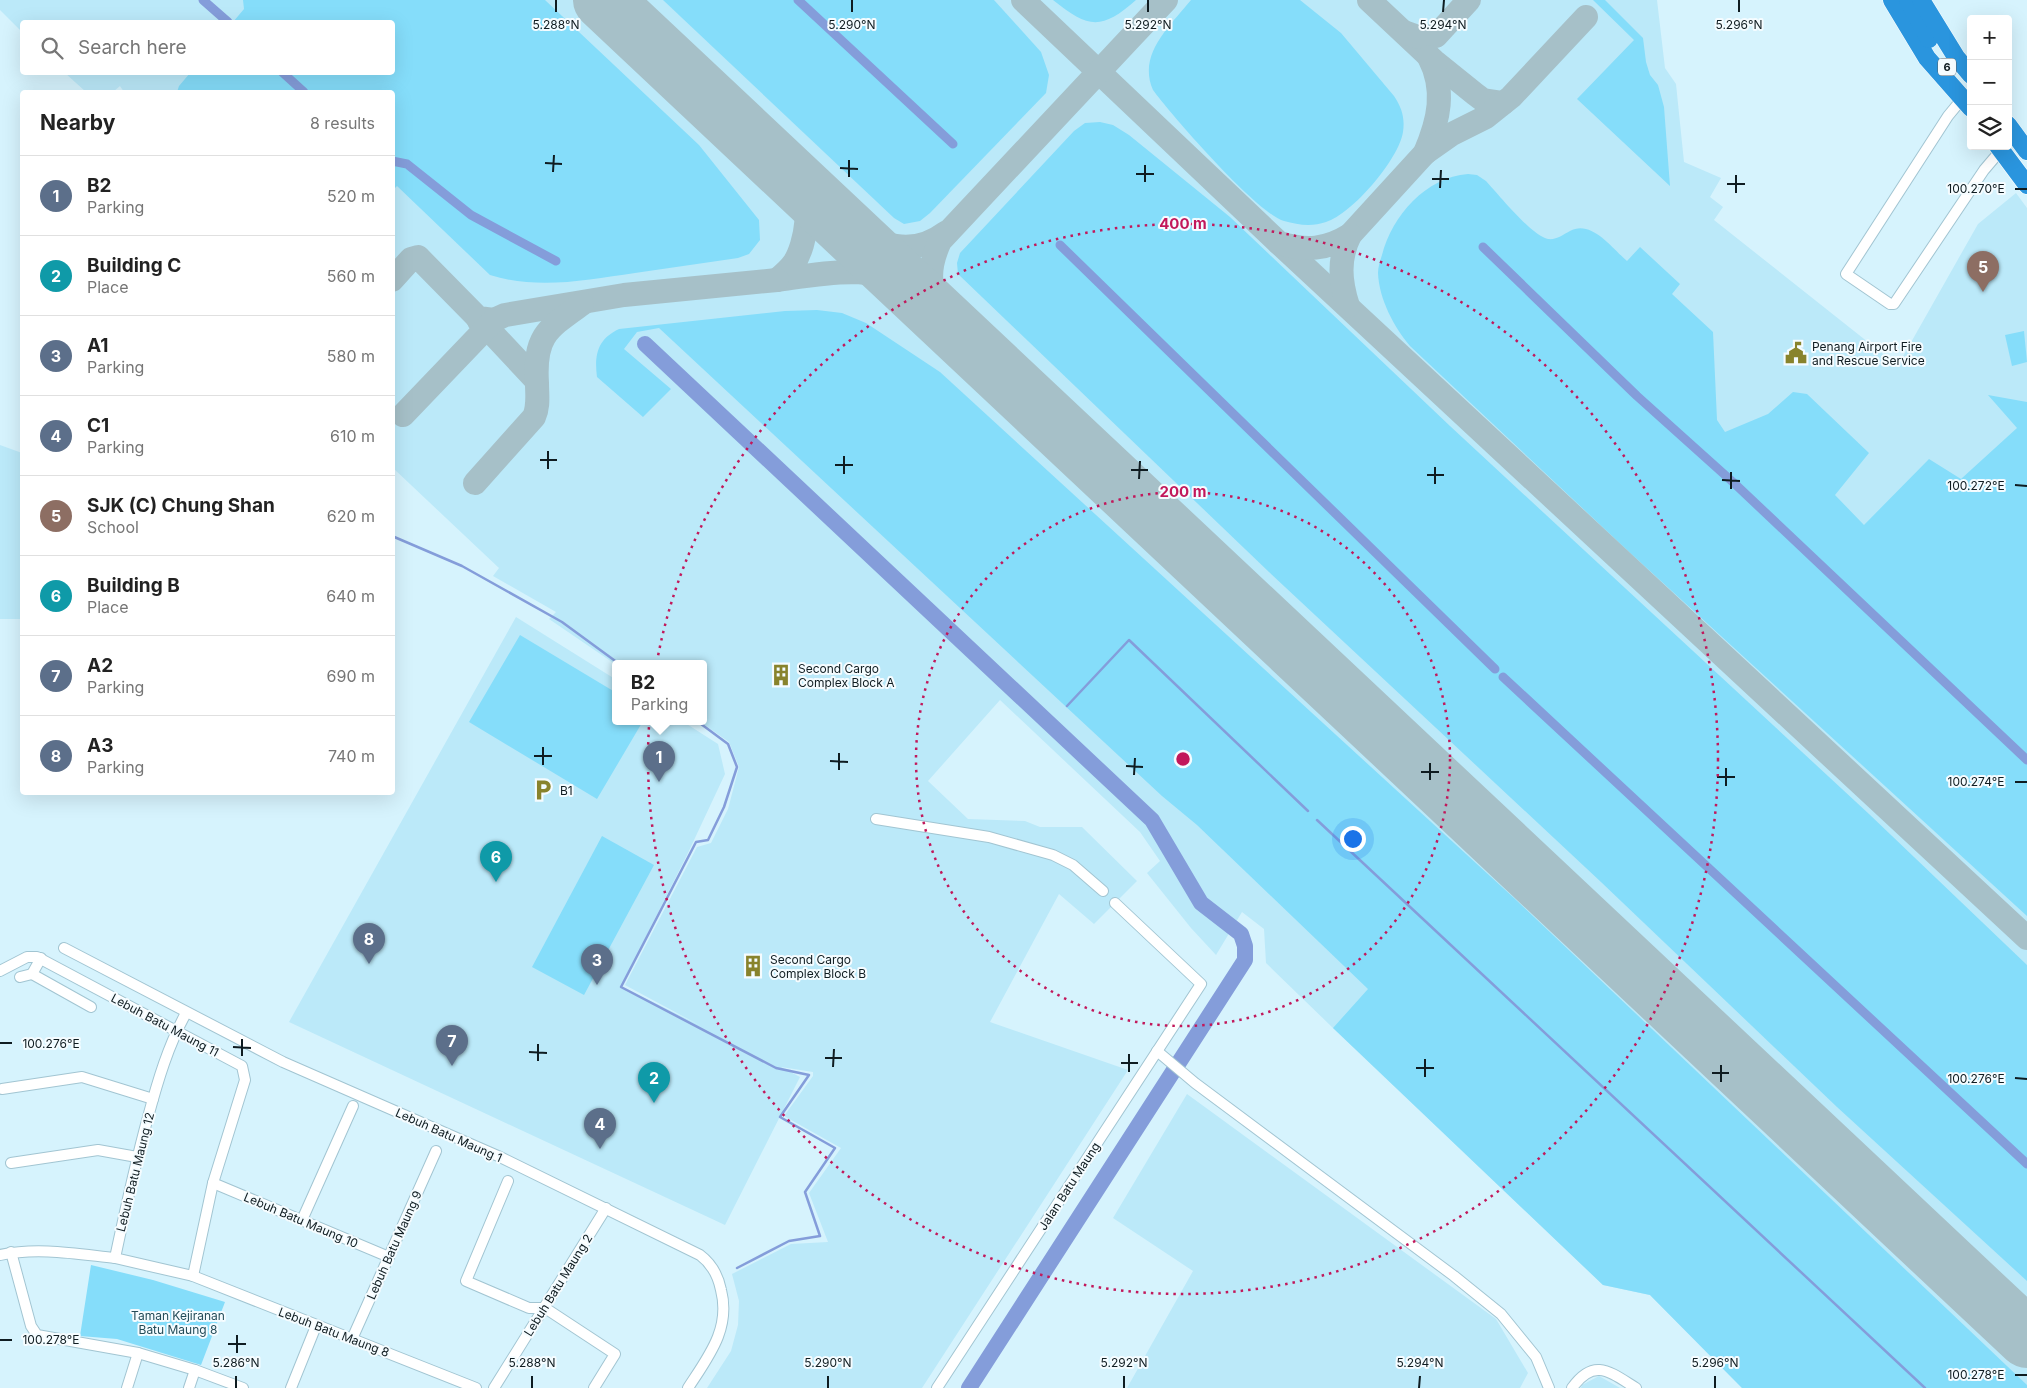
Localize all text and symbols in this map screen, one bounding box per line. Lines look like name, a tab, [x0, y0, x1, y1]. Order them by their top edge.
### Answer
map controls	[1967, 15, 2012, 150]
button: +	[1967, 15, 2012, 60]
text: 5.288°N	[533, 17, 579, 32]
text: 5.290°N	[828, 17, 876, 32]
text: 5.292°N	[1124, 17, 1172, 32]
text: 5.294°N	[1419, 17, 1467, 32]
text: 5.296°N	[1715, 17, 1763, 32]
search box	[20, 20, 395, 75]
icon: search	[38, 34, 66, 62]
text: Search here	[78, 36, 187, 59]
road number: 6	[1938, 58, 1956, 76]
button: −	[1967, 60, 2012, 105]
button: layers	[1967, 105, 2012, 150]
text: Nearby	[40, 110, 115, 135]
text: 8 results	[310, 113, 375, 133]
text: B2	[87, 174, 112, 197]
text: 100.270°E	[1947, 181, 2005, 196]
text: 1	[53, 186, 59, 206]
text: 520 m	[327, 186, 375, 206]
text: Parking	[87, 197, 144, 217]
text: 400 m	[1159, 214, 1207, 233]
pin: 5	[1967, 251, 1999, 292]
text: Building C	[87, 254, 181, 277]
text: 2	[51, 266, 61, 286]
text: 560 m	[327, 266, 375, 286]
text: Place	[87, 277, 129, 297]
text: A1	[87, 334, 108, 357]
place label: Penang Airport Fire and Rescue Service	[1812, 339, 1925, 368]
public building icon: Penang Airport Fire and Rescue Service	[1783, 340, 1809, 366]
text: 3	[51, 346, 61, 366]
text: 580 m	[327, 346, 375, 366]
text: Parking	[87, 357, 144, 377]
text: C1	[87, 414, 109, 437]
text: 4	[51, 426, 61, 446]
text: 610 m	[330, 426, 375, 446]
text: Parking	[87, 437, 144, 457]
text: 100.272°E	[1947, 478, 2005, 493]
text: 200 m	[1160, 482, 1206, 501]
text: SJK (C) Chung Shan	[87, 494, 275, 517]
text: 5	[51, 506, 61, 526]
text: 620 m	[327, 506, 375, 526]
text: School	[87, 517, 139, 537]
text: Building B	[87, 574, 180, 597]
text: 6	[51, 586, 61, 606]
text: 640 m	[326, 586, 375, 606]
text: Place	[87, 597, 129, 617]
text: A2	[87, 654, 113, 677]
popup	[612, 660, 707, 725]
place label: Second Cargo Complex Block A	[798, 661, 894, 690]
building icon: Second Cargo Complex Block A	[768, 662, 794, 688]
text: 7	[51, 666, 61, 686]
text: 690 m	[327, 666, 375, 686]
text: B2	[631, 671, 655, 694]
text: Parking	[87, 677, 144, 697]
text: Parking	[631, 694, 688, 714]
text: A3	[87, 734, 113, 757]
pin: 1	[643, 741, 675, 782]
text: 8	[51, 746, 61, 766]
text: 740 m	[328, 746, 375, 766]
centre of rings	[1174, 750, 1192, 768]
text: Parking	[87, 757, 144, 777]
text: 100.274°E	[1948, 774, 2004, 789]
parking icon: B1	[530, 777, 556, 803]
place label: B1	[560, 783, 573, 798]
your location	[1340, 826, 1366, 852]
pin: 6	[480, 841, 512, 882]
pin: 8	[353, 923, 385, 964]
pin: 3	[581, 944, 613, 985]
place label: Second Cargo Complex Block B	[770, 952, 866, 981]
building icon: Second Cargo Complex Block B	[740, 953, 766, 979]
street label: Lebuh Batu Maung 11	[109, 990, 221, 1060]
pin: 7	[436, 1025, 468, 1066]
text: 100.276°E	[22, 1036, 80, 1051]
pin: 2	[638, 1062, 670, 1103]
text: 100.276°E	[1947, 1071, 2005, 1086]
street label: Lebuh Batu Maung 1	[393, 1105, 505, 1165]
pin: 4	[584, 1108, 616, 1149]
street label: Lebuh Batu Maung 12	[113, 1111, 157, 1233]
street label: Jalan Batu Maung	[1035, 1139, 1103, 1233]
street label: Lebuh Batu Maung 9	[363, 1188, 425, 1302]
street label: Lebuh Batu Maung 10	[242, 1189, 360, 1251]
street label: Lebuh Batu Maung 2	[521, 1231, 595, 1339]
street label: Lebuh Batu Maung 8	[276, 1304, 392, 1360]
park label: Taman Kejiranan Batu Maung 8	[131, 1308, 225, 1337]
text: 100.278°E	[22, 1332, 80, 1347]
text: 5.286°N	[212, 1355, 260, 1370]
text: 5.288°N	[509, 1355, 555, 1370]
text: 5.290°N	[804, 1355, 852, 1370]
text: 5.292°N	[1100, 1355, 1148, 1370]
text: 5.294°N	[1396, 1355, 1444, 1370]
text: 5.296°N	[1691, 1355, 1739, 1370]
text: 100.278°E	[1947, 1367, 2005, 1382]

